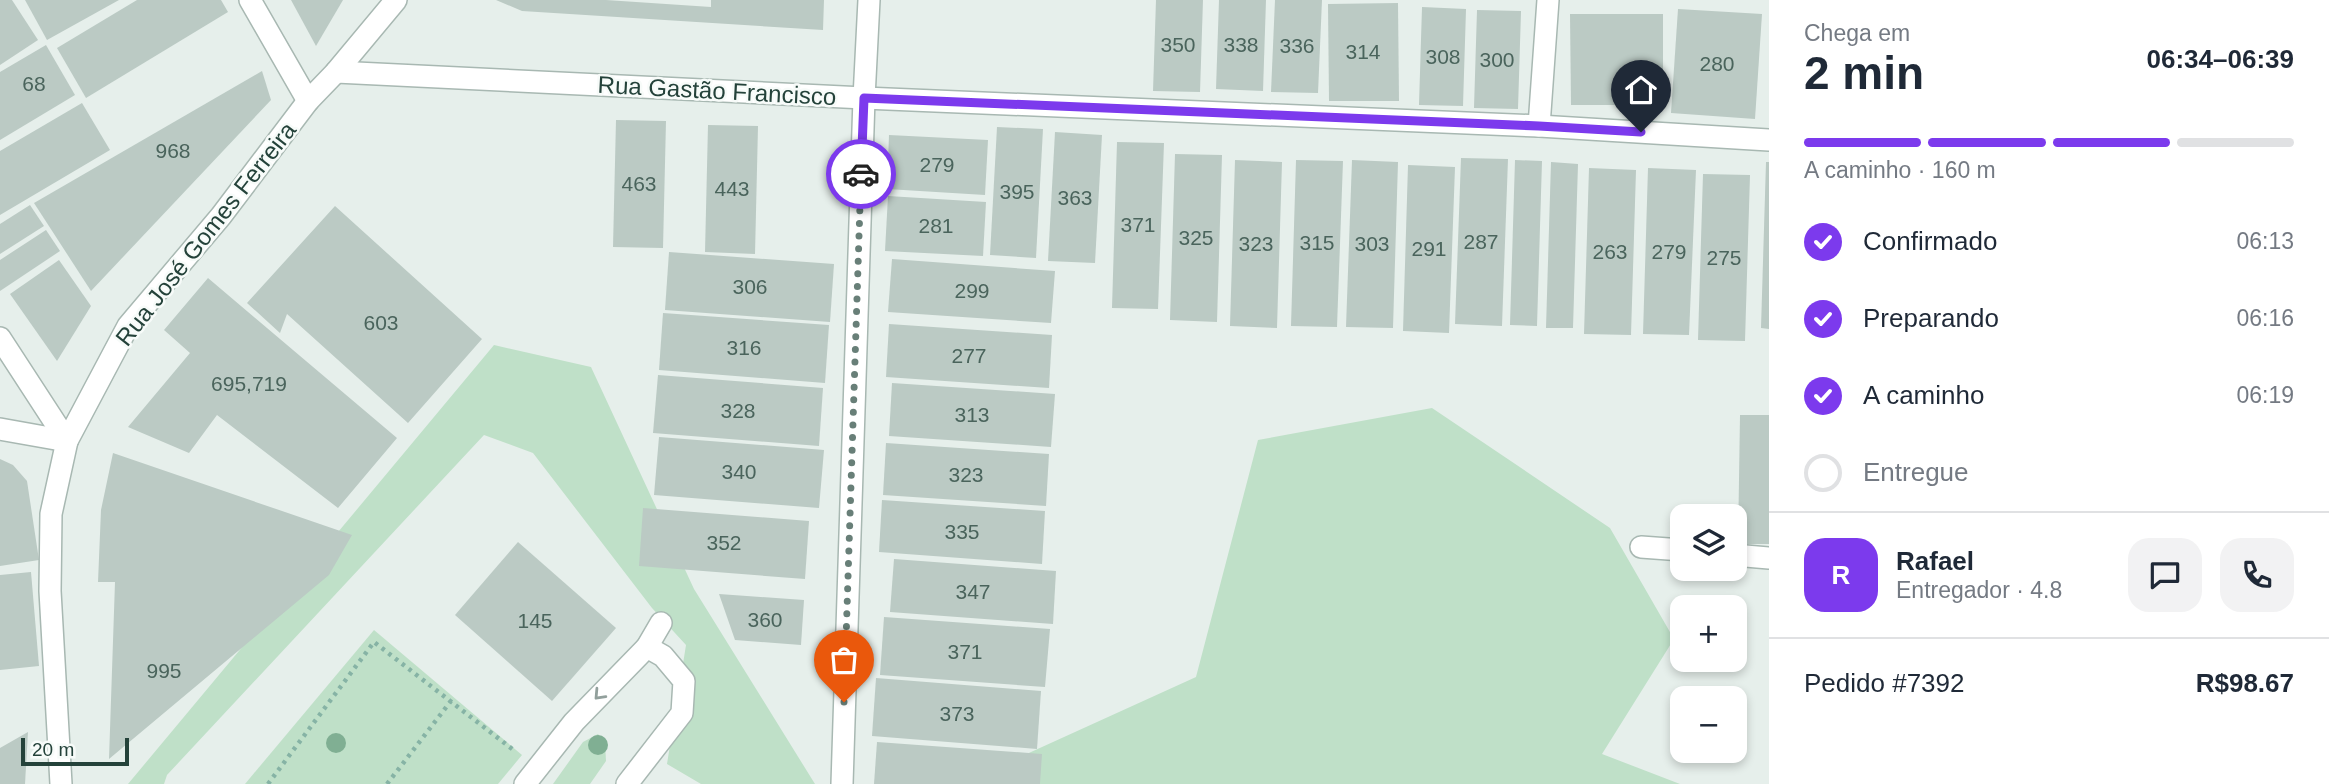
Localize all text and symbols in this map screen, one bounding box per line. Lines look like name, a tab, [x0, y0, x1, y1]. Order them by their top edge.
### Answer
text: Chega em	[1804, 20, 1910, 46]
house number: 350	[1160, 33, 1196, 56]
house number: 338	[1223, 33, 1259, 56]
house number: 336	[1279, 34, 1315, 57]
house number: 314	[1345, 40, 1381, 63]
text: 06:34–06:39	[2147, 44, 2294, 74]
house number: 308	[1425, 45, 1461, 68]
text: 2 min	[1804, 47, 1924, 99]
house number: 300	[1479, 48, 1515, 71]
house number: 280	[1699, 52, 1735, 75]
pin	[1611, 60, 1671, 132]
street label: Rua Gastão Francisco	[597, 71, 837, 110]
icon: home	[1622, 71, 1660, 109]
house number: 68	[22, 72, 46, 95]
street label: Rua José Gomes Ferreira	[110, 116, 302, 351]
house number: 968	[155, 139, 191, 162]
courier	[826, 139, 896, 209]
house number: 279	[919, 153, 955, 176]
icon: car	[842, 155, 880, 193]
text: A caminho · 160 m	[1804, 157, 1996, 183]
house number: 463	[621, 172, 657, 195]
house number: 443	[714, 177, 750, 200]
house number: 395	[999, 180, 1035, 203]
house number: 363	[1057, 186, 1093, 209]
house number: 371	[1120, 213, 1156, 236]
house number: 281	[918, 214, 954, 237]
icon: check	[1804, 223, 1842, 261]
house number: 325	[1178, 226, 1214, 249]
text: Confirmado	[1863, 226, 1997, 256]
text: 06:13	[2236, 228, 2294, 254]
house number: 287	[1463, 230, 1499, 253]
house number: 315	[1299, 231, 1335, 254]
house number: 323	[1238, 232, 1274, 255]
house number: 303	[1354, 232, 1390, 255]
house number: 291	[1411, 237, 1447, 260]
house number: 263	[1592, 240, 1628, 263]
house number: 279	[1651, 240, 1687, 263]
house number: 275	[1706, 246, 1742, 269]
house number: 306	[732, 275, 768, 298]
house number: 299	[954, 279, 990, 302]
icon: check	[1804, 300, 1842, 338]
text: Preparando	[1863, 303, 1999, 333]
text: 06:16	[2236, 305, 2294, 331]
house number: 603	[363, 311, 399, 334]
house number: 316	[726, 336, 762, 359]
house number: 277	[951, 344, 987, 367]
house number: 695,719	[211, 372, 287, 395]
icon: check	[1804, 377, 1842, 415]
text: A caminho	[1863, 380, 1984, 410]
text: 06:19	[2236, 382, 2294, 408]
house number: 328	[720, 399, 756, 422]
house number: 313	[954, 403, 990, 426]
text: Entregue	[1863, 457, 1969, 487]
house number: 340	[721, 460, 757, 483]
house number: 323	[948, 463, 984, 486]
map controls	[1670, 504, 1747, 763]
button: layers	[1670, 504, 1747, 581]
house number: 335	[944, 520, 980, 543]
house number: 352	[706, 531, 742, 554]
button: chat	[2128, 538, 2202, 612]
button: phone	[2220, 538, 2294, 612]
text: Rafael	[1896, 546, 1974, 576]
text: R	[1832, 560, 1850, 590]
text: Entregador · 4.8	[1896, 577, 2062, 603]
house number: 347	[955, 580, 991, 603]
button: +	[1670, 595, 1747, 672]
house number: 360	[747, 608, 783, 631]
house number: 145	[517, 609, 553, 632]
pin	[814, 630, 874, 702]
house number: 371	[947, 640, 983, 663]
icon: bag	[825, 641, 863, 679]
house number: 995	[146, 659, 182, 682]
text: Pedido #7392	[1804, 668, 1964, 698]
text: R$98.67	[2196, 668, 2294, 698]
button: −	[1670, 686, 1747, 763]
one-way arrow	[595, 687, 607, 700]
house number: 373	[939, 702, 975, 725]
scale bar	[21, 735, 130, 767]
text: 20 m	[32, 739, 74, 760]

